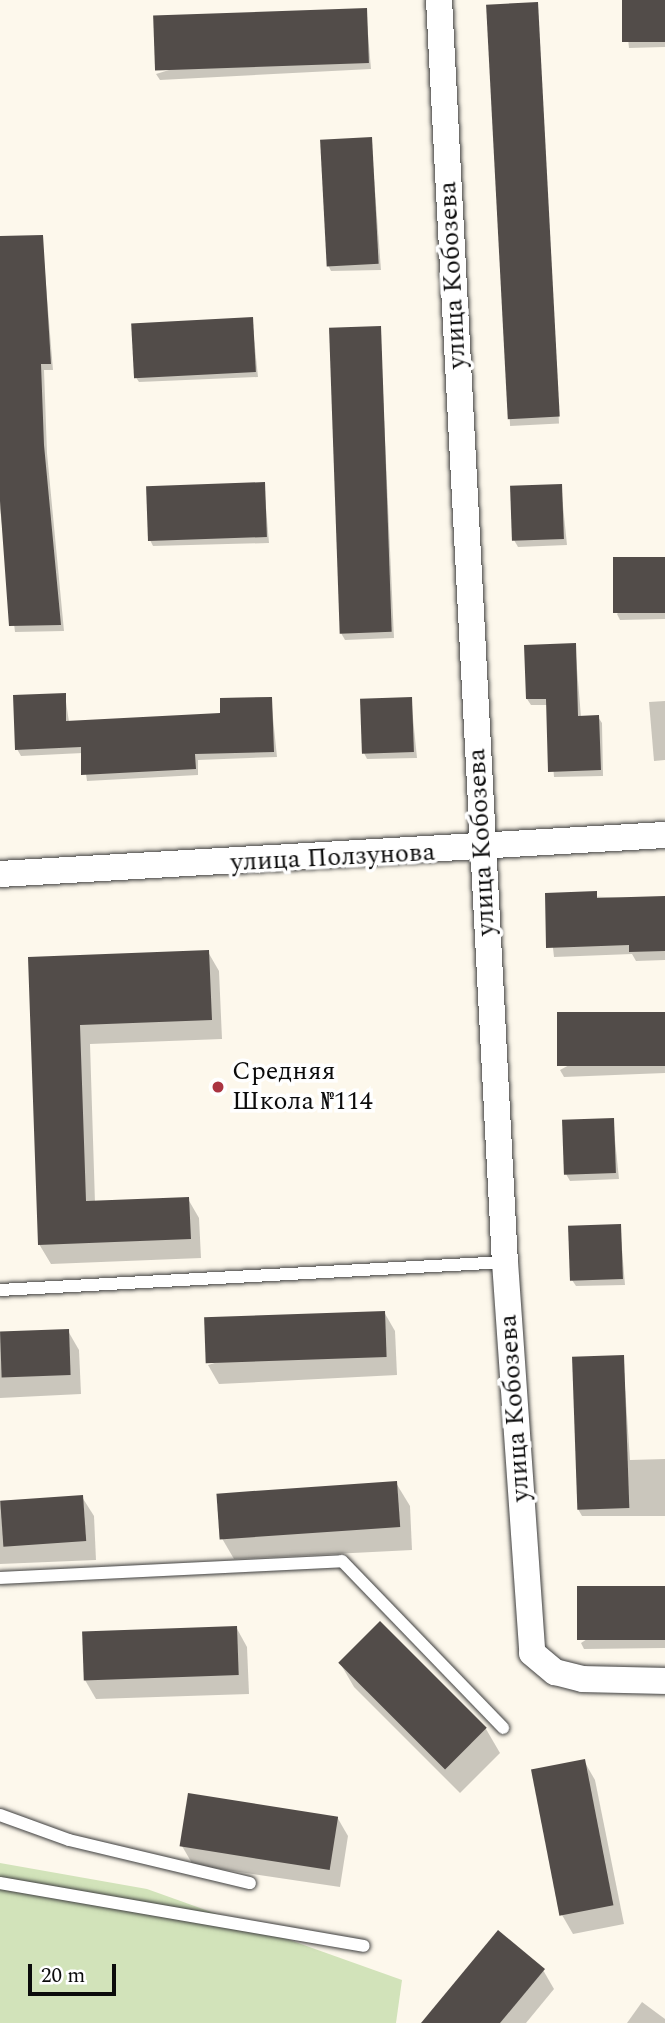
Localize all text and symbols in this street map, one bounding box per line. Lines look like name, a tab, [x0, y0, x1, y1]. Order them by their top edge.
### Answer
street label: улица Кобозева	[433, 180, 473, 370]
street label: улица Кобозева	[462, 747, 502, 937]
street label: улица Ползунова	[230, 837, 436, 879]
place label: Средняя Школа №114	[232, 1056, 373, 1118]
marker: Средняя Школа №114	[210, 1079, 226, 1095]
street label: улица Кобозева	[493, 1313, 537, 1503]
scale bar	[32, 1950, 119, 1994]
text: 20 m	[41, 1960, 85, 1992]

